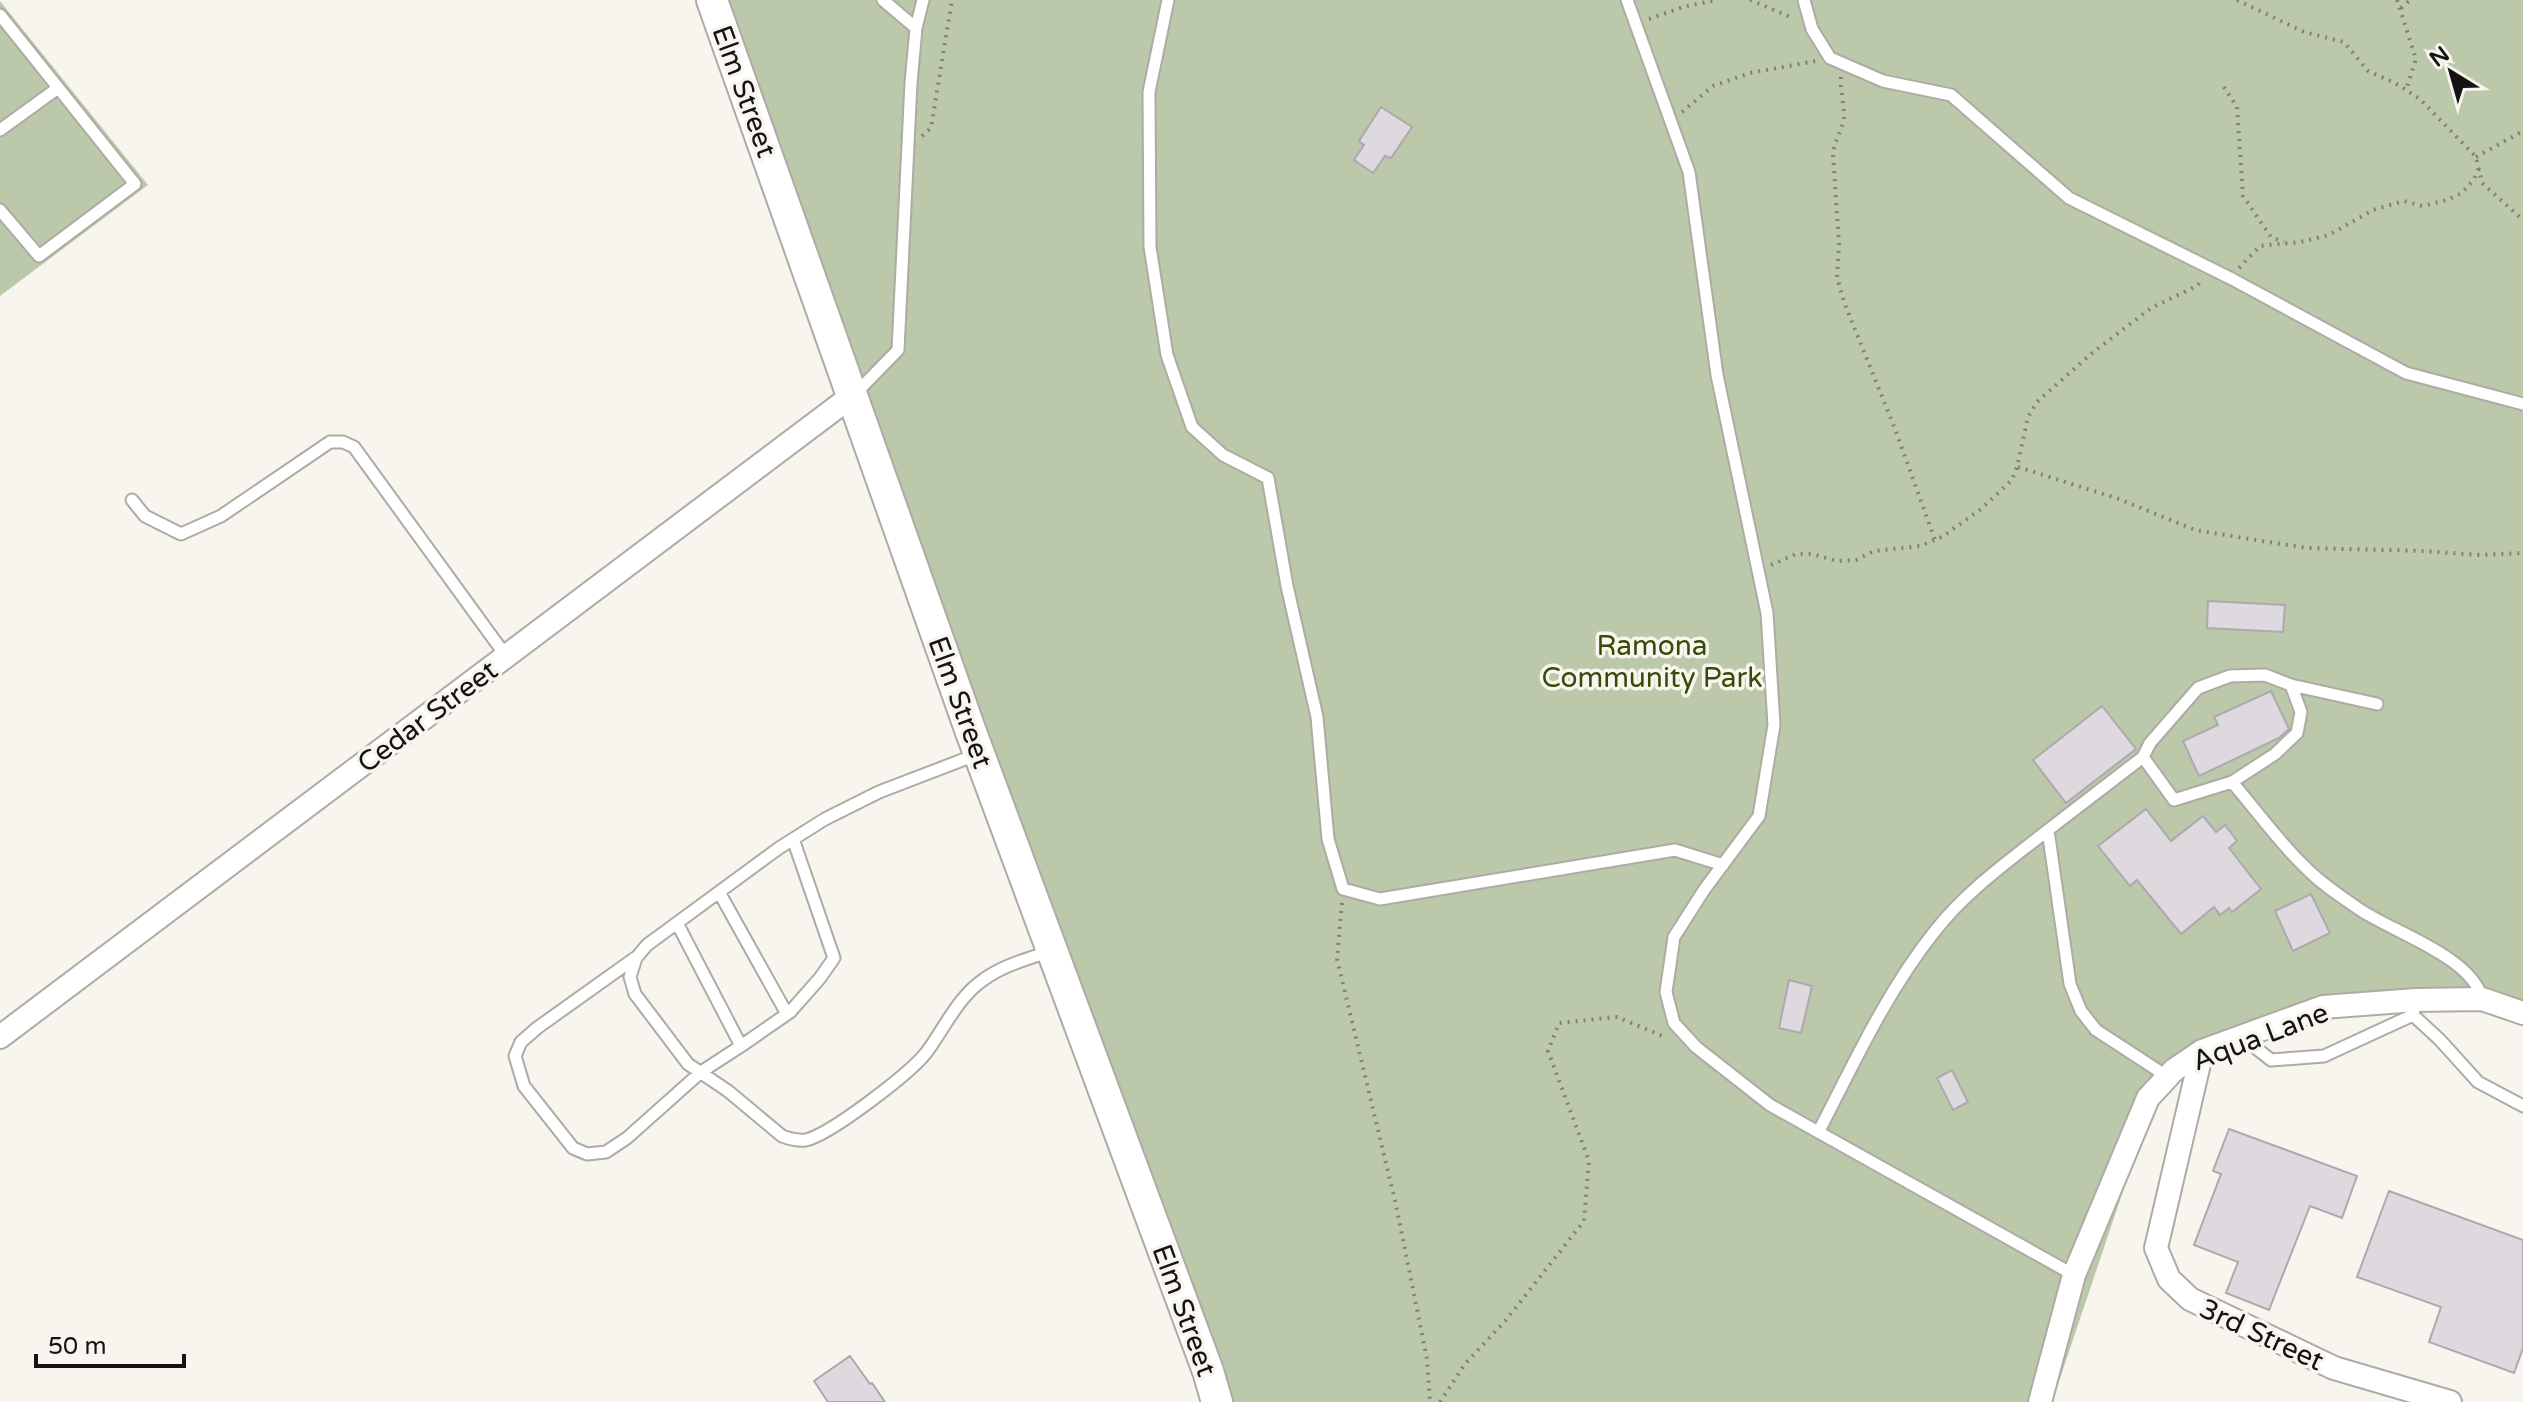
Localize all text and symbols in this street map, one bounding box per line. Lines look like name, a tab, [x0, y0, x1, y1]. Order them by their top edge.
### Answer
street label: Elm Street	[705, 21, 784, 162]
north arrow	[2411, 32, 2491, 112]
text: N	[2425, 41, 2454, 73]
park label: Ramona Community Park	[1541, 629, 1763, 695]
street label: Elm Street	[921, 632, 1000, 773]
street label: Cedar Street	[351, 653, 504, 780]
street label: Aqua Lane	[2187, 995, 2333, 1078]
street label: Elm Street	[1145, 1240, 1224, 1381]
street label: 3rd Street	[2194, 1291, 2329, 1379]
scale bar	[36, 1318, 184, 1368]
text: 50 m	[48, 1332, 106, 1361]

